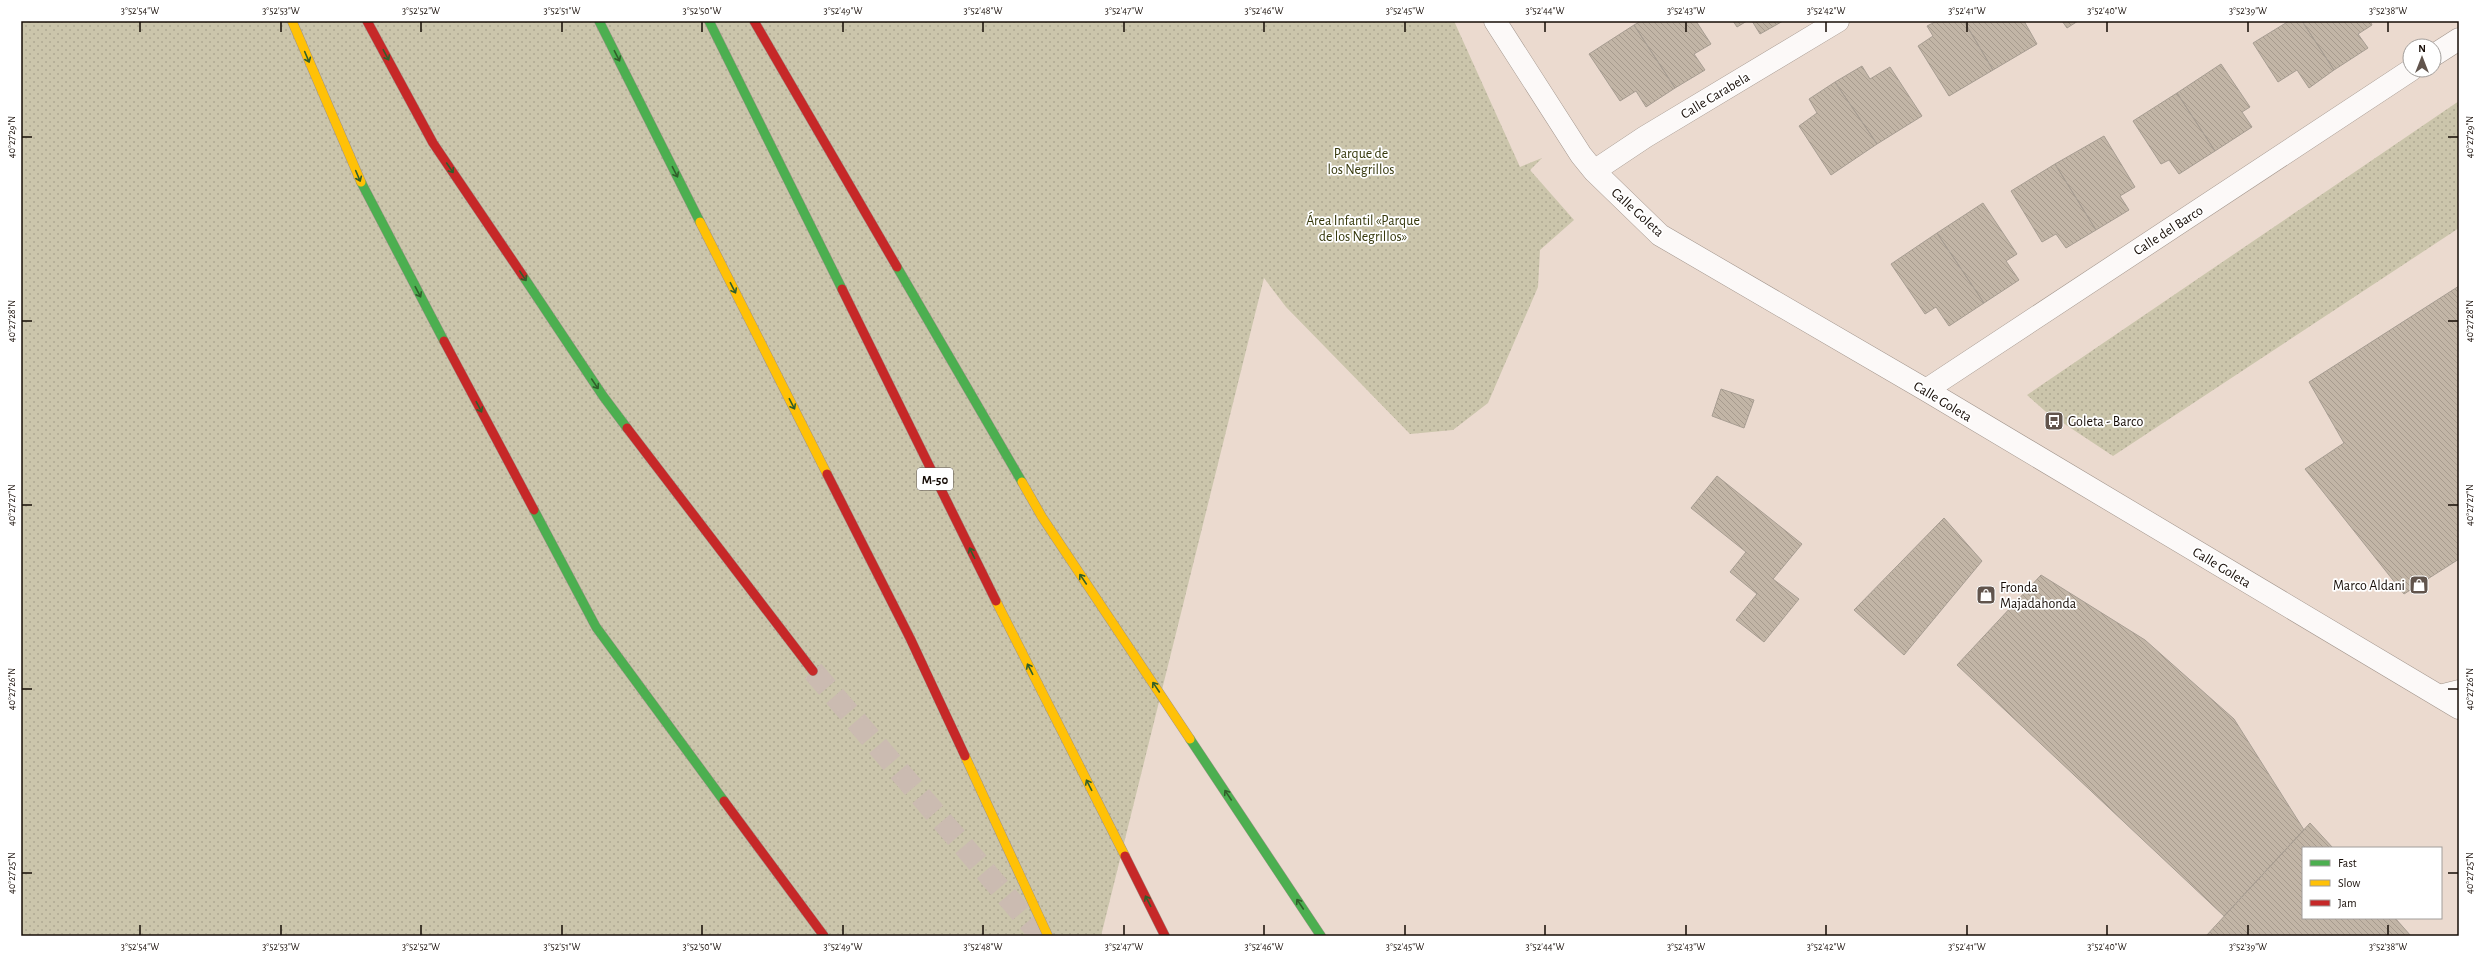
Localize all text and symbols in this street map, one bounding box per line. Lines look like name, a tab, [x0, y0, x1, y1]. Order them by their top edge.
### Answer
text: 3°52'54"W	[121, 6, 159, 16]
text: 3°52'53"W	[262, 6, 300, 16]
text: 3°52'52"W	[402, 6, 440, 16]
text: 3°52'51"W	[544, 6, 581, 16]
text: 3°52'50"W	[683, 6, 721, 16]
text: 3°52'49"W	[824, 6, 862, 16]
text: 3°52'48"W	[964, 6, 1002, 16]
text: 3°52'47"W	[1105, 6, 1143, 16]
text: 3°52'46"W	[1245, 6, 1283, 16]
text: 3°52'45"W	[1386, 6, 1424, 16]
text: 3°52'44"W	[1526, 6, 1565, 16]
text: 3°52'43"W	[1667, 6, 1705, 16]
text: 3°52'42"W	[1807, 6, 1845, 16]
text: 3°52'41"W	[1948, 6, 1986, 16]
text: 3°52'40"W	[2087, 6, 2127, 16]
text: 3°52'39"W	[2229, 6, 2267, 16]
text: 3°52'38"W	[2369, 6, 2407, 16]
north arrow	[2402, 38, 2442, 78]
text: N	[2418, 43, 2426, 54]
one-way arrow	[382, 49, 390, 61]
one-way arrow	[304, 50, 311, 62]
one-way arrow	[613, 50, 621, 62]
street label: Calle Carabela	[1679, 70, 1753, 122]
text: 40°27'29"N	[7, 116, 17, 158]
text: 40°27'29"N	[2465, 116, 2475, 158]
park label: Parque de los Negrillos	[1327, 147, 1395, 177]
one-way arrow	[446, 162, 454, 173]
one-way arrow	[672, 166, 679, 178]
one-way arrow	[355, 170, 363, 182]
street label: Calle Goleta	[1608, 186, 1667, 240]
street label: Calle del Barco	[2131, 203, 2206, 258]
park label: Área Infantil «Parque de los Negrillos»	[1306, 211, 1420, 244]
one-way arrow	[519, 270, 527, 282]
one-way arrow	[730, 282, 738, 294]
one-way arrow	[415, 285, 422, 297]
text: 40°27'28"N	[7, 300, 17, 342]
text: 40°27'28"N	[2465, 300, 2475, 342]
one-way arrow	[591, 378, 599, 389]
street label: Calle Goleta	[1911, 379, 1975, 425]
one-way arrow	[789, 398, 796, 410]
one-way arrow	[476, 400, 483, 412]
bus stop icon: Goleta - Barco	[2043, 410, 2065, 432]
place label: Goleta - Barco	[2068, 415, 2144, 429]
road number: M-50	[917, 468, 953, 490]
text: 40°27'27"N	[7, 484, 17, 526]
text: 40°27'27"N	[2465, 484, 2475, 526]
street label: Calle Goleta	[2190, 545, 2254, 591]
one-way arrow	[968, 547, 975, 559]
one-way arrow	[1079, 573, 1087, 585]
shop icon: Marco Aldani	[2408, 574, 2430, 596]
place label: Marco Aldani	[2333, 579, 2405, 593]
place label: Fronda Majadahonda	[2000, 581, 2077, 611]
shop icon: Fronda Majadahonda	[1975, 584, 1997, 606]
one-way arrow	[1026, 663, 1033, 675]
text: 40°27'26"N	[7, 668, 17, 710]
text: 40°27'26"N	[2465, 668, 2475, 710]
one-way arrow	[1151, 681, 1159, 693]
one-way arrow	[1085, 779, 1092, 791]
one-way arrow	[1224, 790, 1232, 801]
legend	[2302, 847, 2442, 919]
text: 40°27'25"N	[7, 852, 17, 894]
text: 40°27'25"N	[2465, 852, 2475, 894]
text: Fast	[2338, 857, 2357, 869]
text: Slow	[2338, 877, 2360, 889]
one-way arrow	[1143, 895, 1151, 907]
text: Jam	[2338, 897, 2357, 909]
one-way arrow	[1296, 898, 1304, 909]
text: 3°52'54"W	[121, 942, 159, 952]
text: 3°52'53"W	[262, 942, 300, 952]
text: 3°52'52"W	[402, 942, 440, 952]
text: 3°52'51"W	[544, 942, 581, 952]
text: 3°52'50"W	[683, 942, 721, 952]
text: 3°52'49"W	[824, 942, 862, 952]
text: 3°52'48"W	[964, 942, 1002, 952]
text: 3°52'47"W	[1105, 942, 1143, 952]
text: 3°52'46"W	[1245, 942, 1283, 952]
text: 3°52'45"W	[1386, 942, 1424, 952]
text: 3°52'44"W	[1526, 942, 1565, 952]
text: 3°52'43"W	[1667, 942, 1705, 952]
text: 3°52'42"W	[1807, 942, 1845, 952]
text: 3°52'41"W	[1948, 942, 1986, 952]
text: 3°52'40"W	[2087, 942, 2127, 952]
text: 3°52'39"W	[2229, 942, 2267, 952]
text: 3°52'38"W	[2369, 942, 2407, 952]

